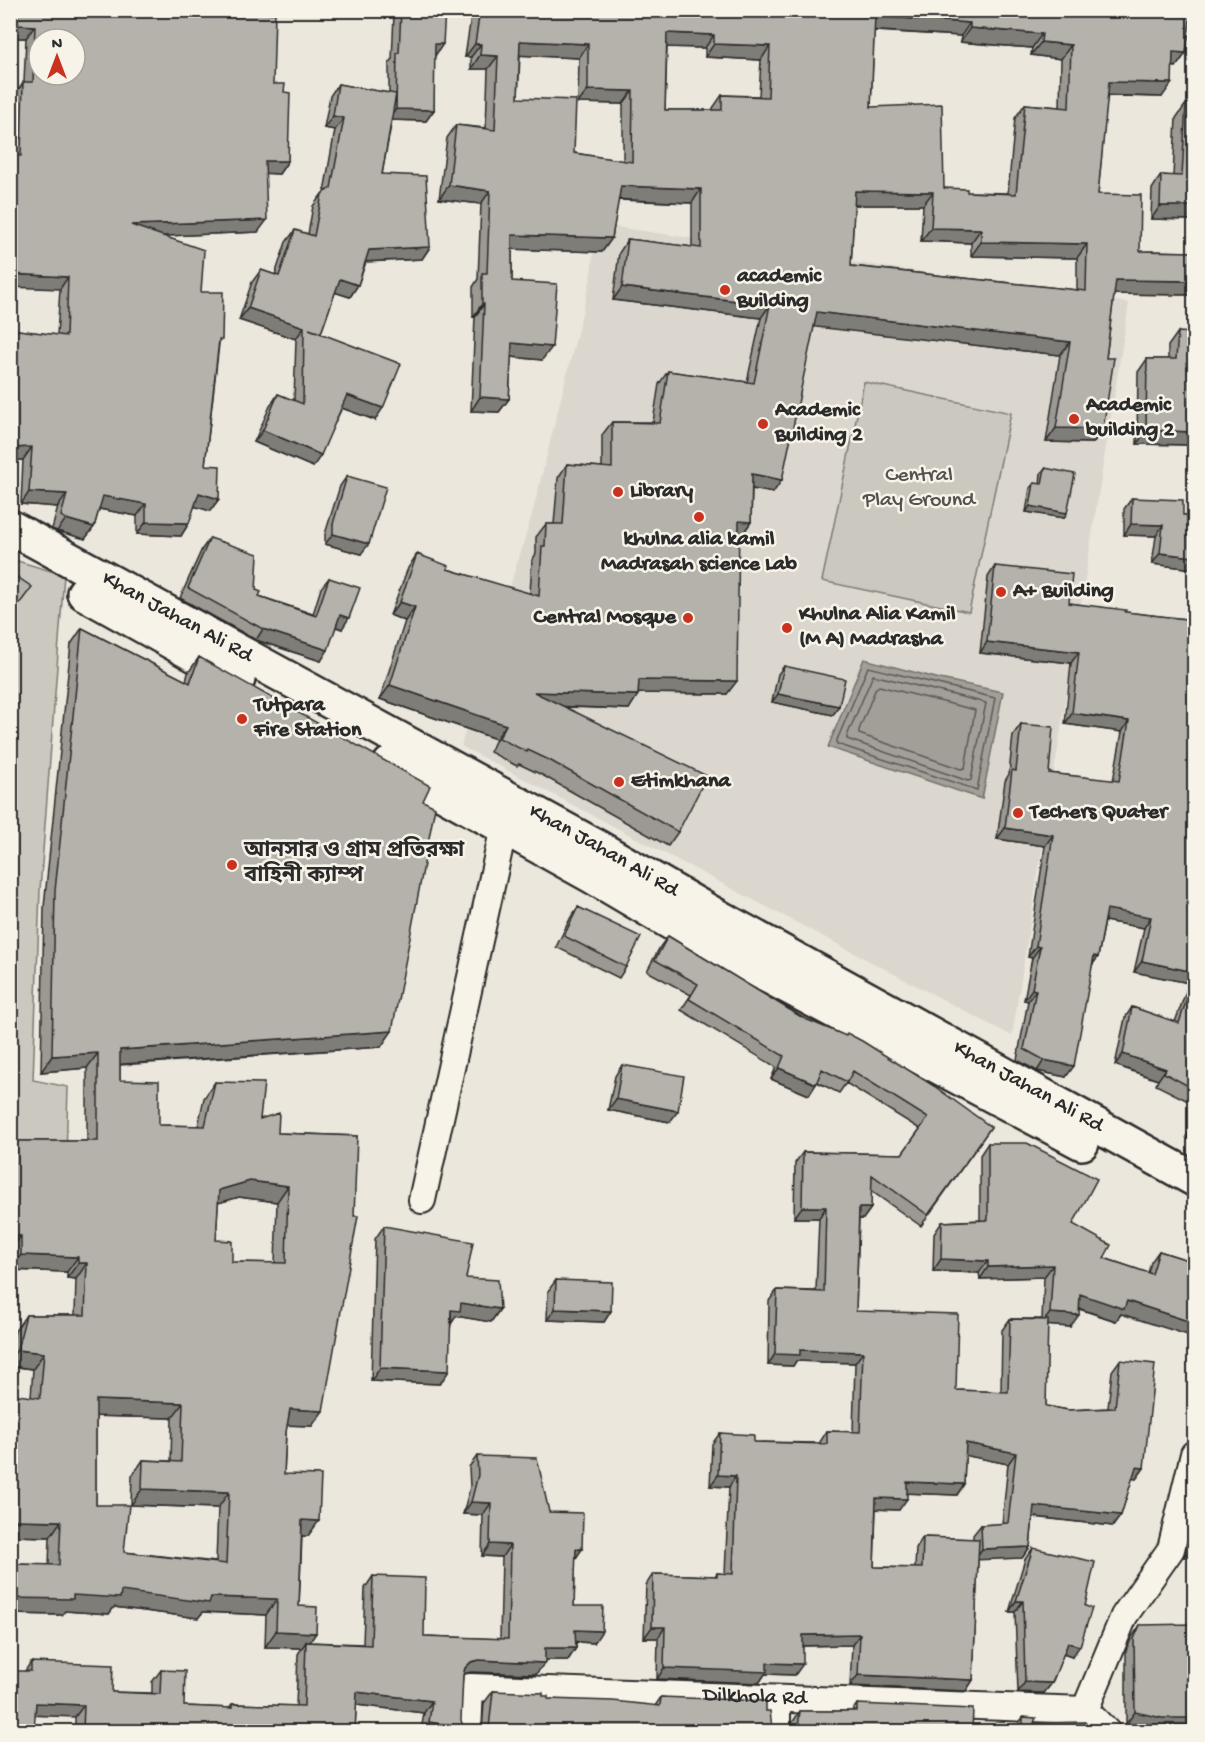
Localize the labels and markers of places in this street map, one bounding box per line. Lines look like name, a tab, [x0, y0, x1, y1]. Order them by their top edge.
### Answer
place label: academic Building	[736, 264, 823, 315]
marker: academic Building	[718, 283, 732, 297]
place label: Academic building 2	[1085, 393, 1174, 444]
place label: Academic Building 2	[774, 398, 863, 449]
marker: Academic building 2	[1067, 412, 1081, 426]
marker: Academic Building 2	[756, 417, 770, 431]
place label: Library	[630, 479, 693, 505]
marker: Library	[611, 485, 625, 499]
marker: khulna alia kamil Madrasah science Lab	[692, 510, 706, 524]
place label: khulna alia kamil Madrasah science Lab	[601, 527, 797, 578]
place label: A+ Building	[1012, 579, 1114, 605]
marker: A+ Building	[994, 585, 1008, 599]
place label: Khulna Alia Kamil (M A) Madrasha	[798, 602, 956, 653]
place label: Central Mosque	[533, 605, 677, 631]
marker: Central Mosque	[681, 611, 695, 625]
marker: Khulna Alia Kamil (M A) Madrasha	[780, 621, 794, 635]
place label: Tutpara Fire Station	[252, 693, 362, 744]
marker: Tutpara Fire Station	[235, 712, 249, 726]
place label: Etimkhana	[631, 769, 732, 795]
marker: Etimkhana	[612, 775, 626, 789]
place label: Techers Quater	[1028, 800, 1169, 826]
marker: Techers Quater	[1011, 806, 1025, 820]
place label: আনসার ও গ্রাম প্রতিরক্ষা বাহিনী ক্যাম্প	[243, 836, 465, 890]
marker: আনসার ও গ্রাম প্রতিরক্ষা বাহিনী ক্যাম্প	[225, 858, 239, 872]

